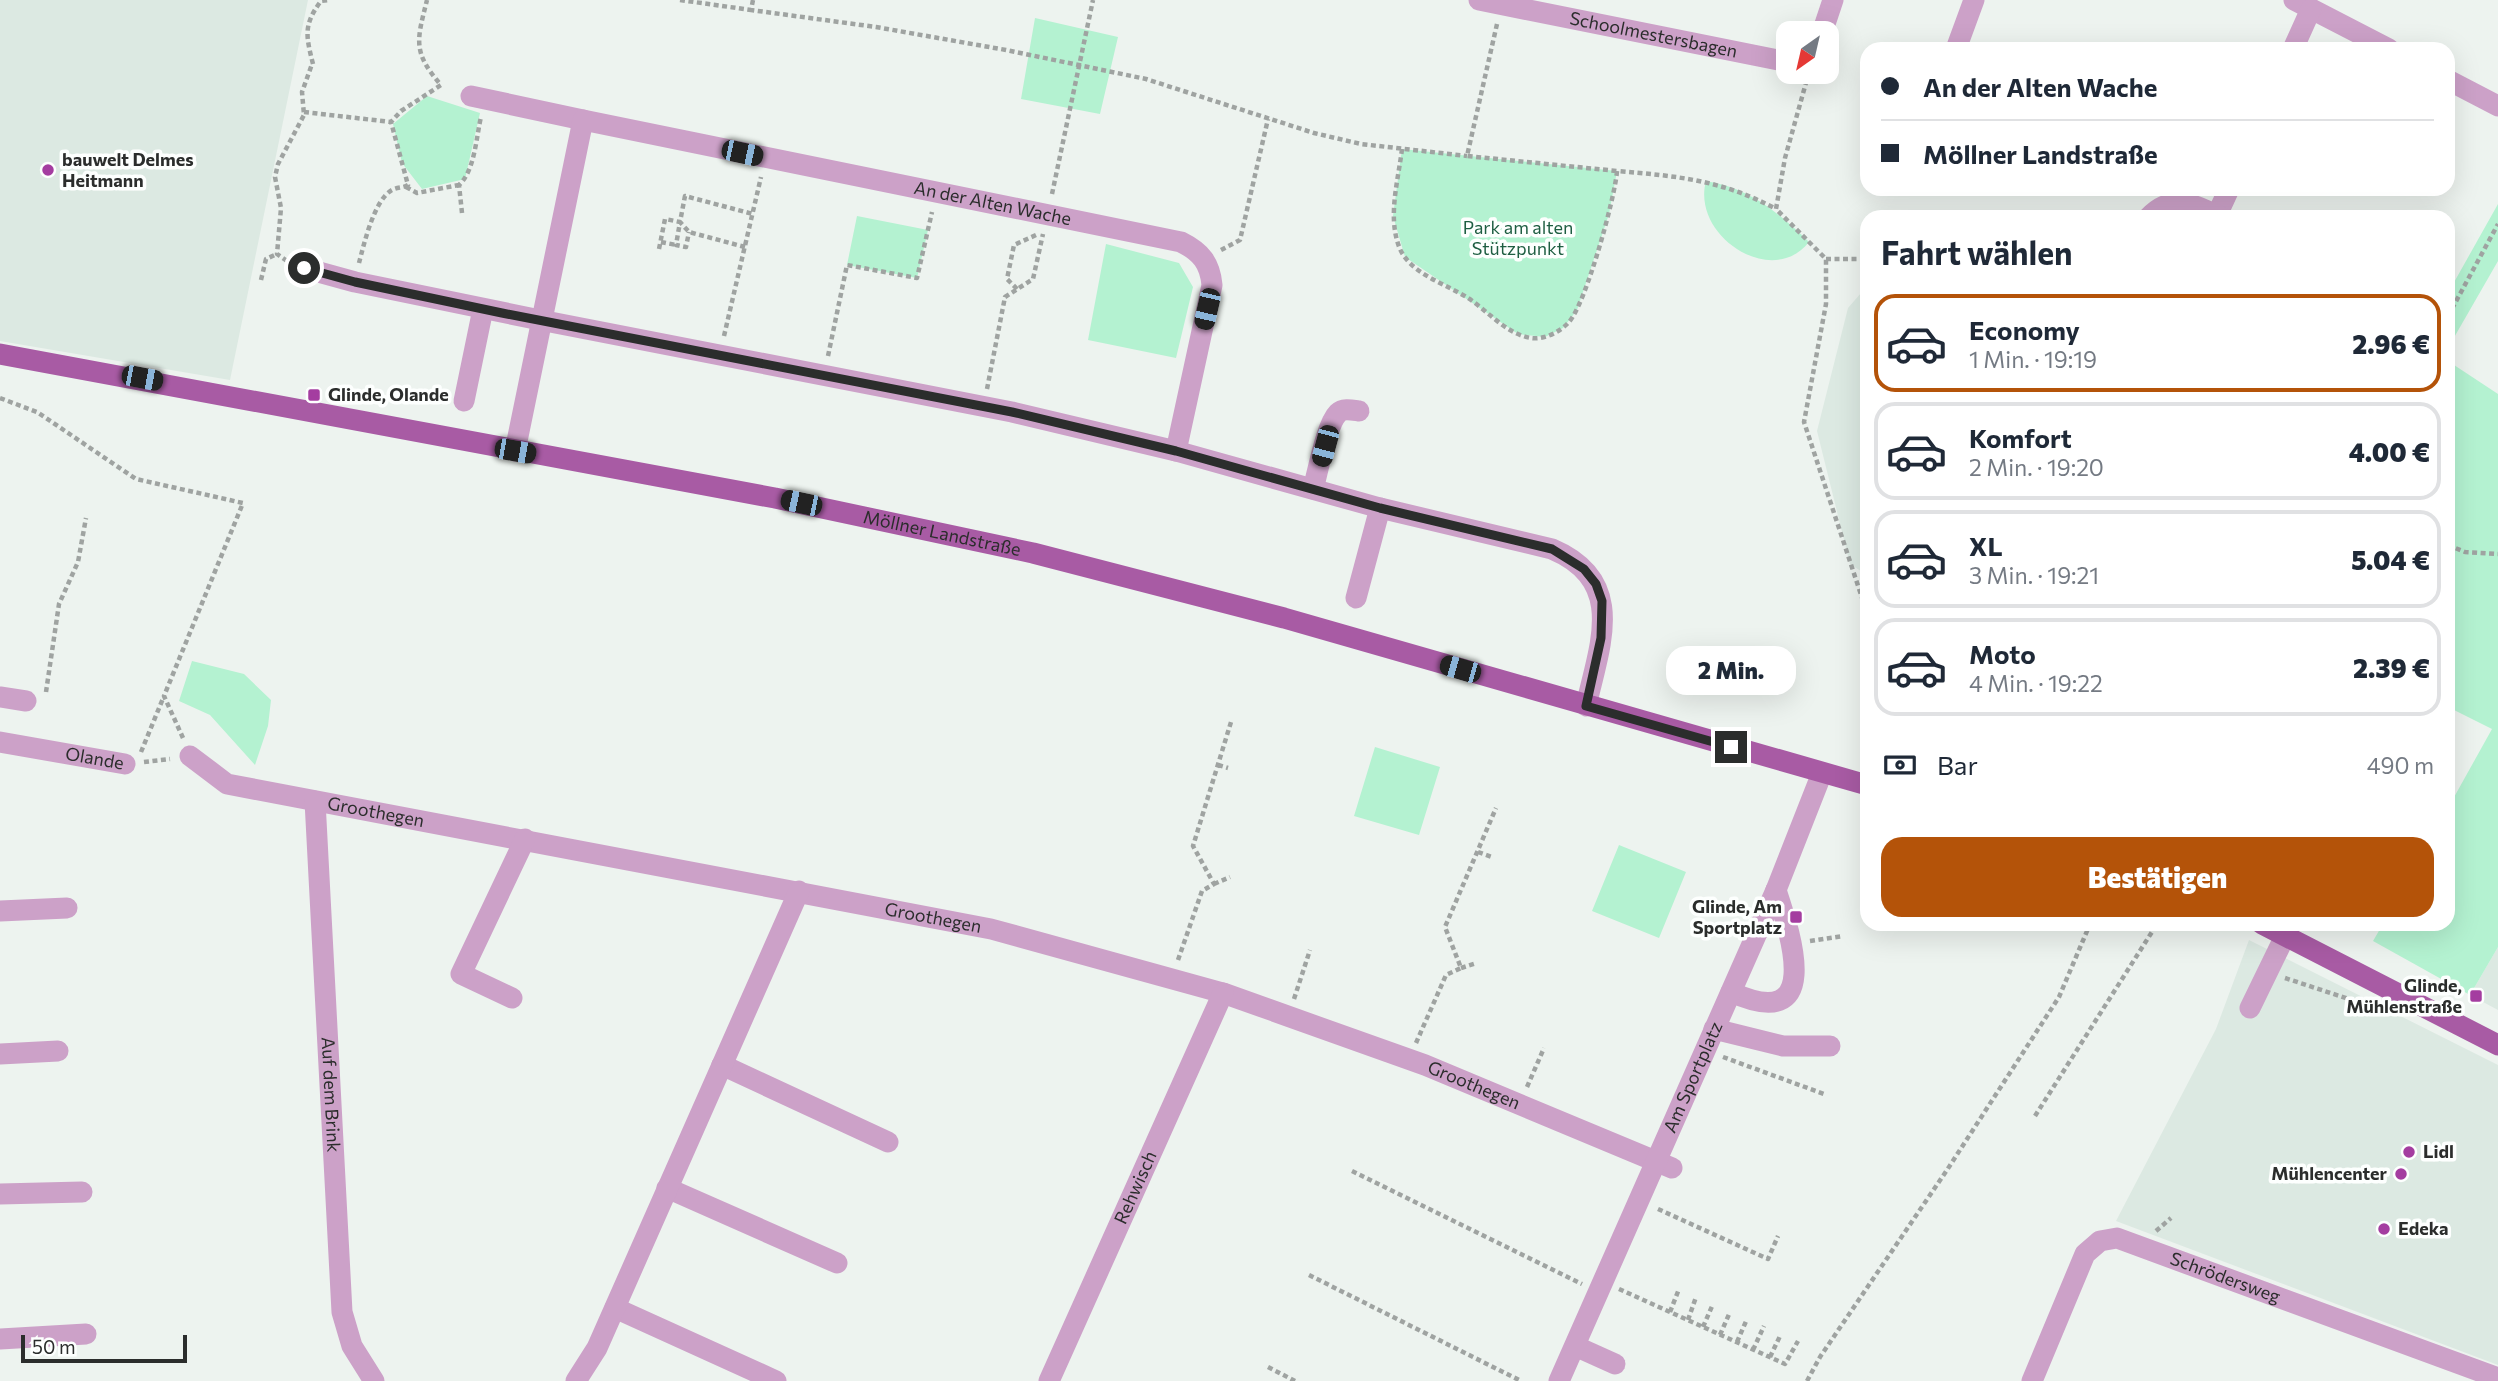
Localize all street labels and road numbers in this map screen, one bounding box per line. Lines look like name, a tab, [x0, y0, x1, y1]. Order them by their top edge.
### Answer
street label: Schoolmestersbagen	[1568, 6, 1740, 62]
street label: An der Alten Wache	[912, 176, 1073, 229]
street label: Möllner Landstraße	[861, 505, 1023, 560]
street label: Olande	[64, 742, 126, 774]
street label: Groothegen	[326, 791, 426, 831]
street label: Groothegen	[883, 897, 983, 937]
street label: Am Sportplatz	[1658, 1018, 1726, 1136]
street label: Auf dem Brink	[317, 1036, 346, 1153]
street label: Groothegen	[1425, 1055, 1524, 1113]
street label: Rehwisch	[1109, 1147, 1161, 1227]
street label: Schrödersweg	[2167, 1247, 2284, 1307]

